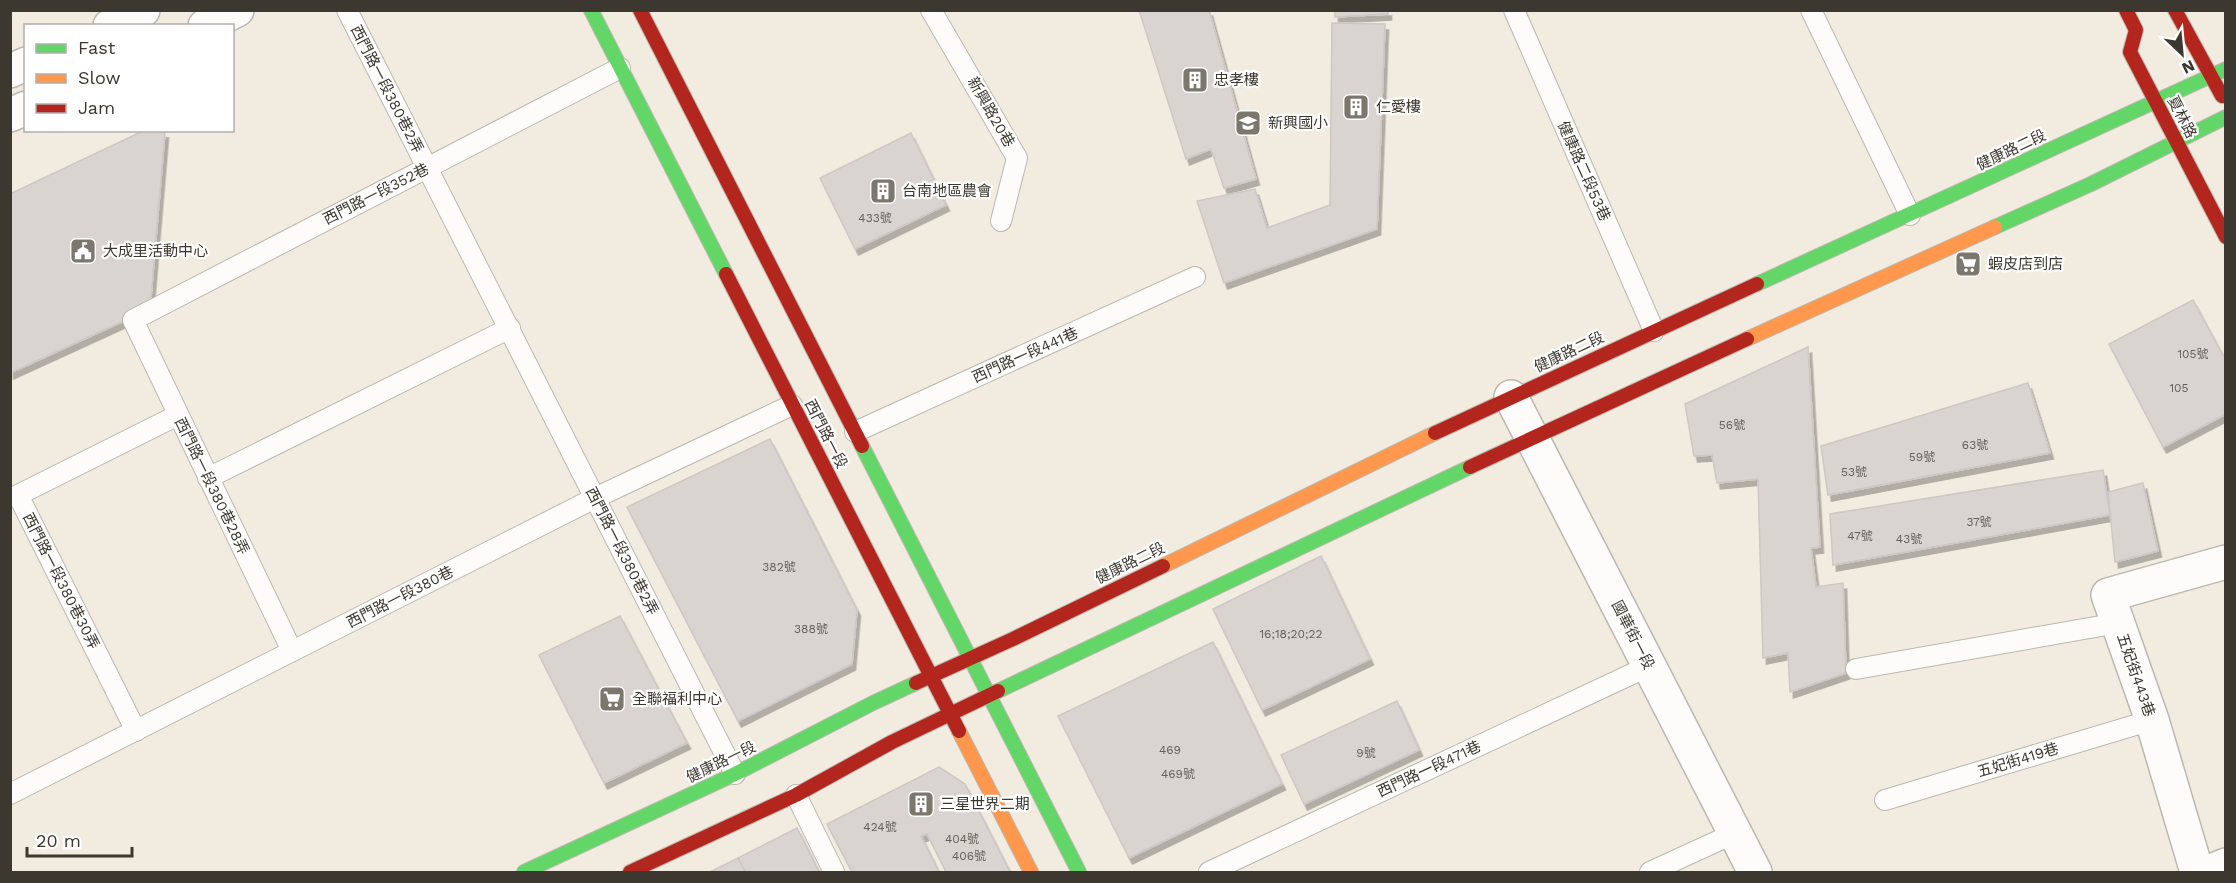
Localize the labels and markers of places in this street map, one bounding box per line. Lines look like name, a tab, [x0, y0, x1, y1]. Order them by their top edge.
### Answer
building icon: 忠孝樓	[1180, 65, 1210, 95]
place label: 忠孝樓	[1214, 71, 1259, 89]
building icon: 仁愛樓	[1341, 92, 1371, 122]
place label: 仁愛樓	[1376, 98, 1421, 116]
school or university icon: 新興國小	[1233, 108, 1263, 138]
place label: 新興國小	[1268, 114, 1328, 132]
building icon: 台南地區農會	[868, 176, 898, 206]
place label: 台南地區農會	[902, 182, 992, 200]
public building icon: 大成里活動中心	[68, 236, 98, 266]
place label: 大成里活動中心	[103, 242, 208, 260]
supermarket icon: 蝦皮店到店	[1953, 249, 1983, 279]
place label: 蝦皮店到店	[1988, 255, 2063, 273]
supermarket icon: 全聯福利中心	[597, 684, 627, 714]
place label: 全聯福利中心	[632, 690, 722, 708]
building icon: 三星世界二期	[906, 789, 936, 819]
place label: 三星世界二期	[940, 795, 1030, 813]

